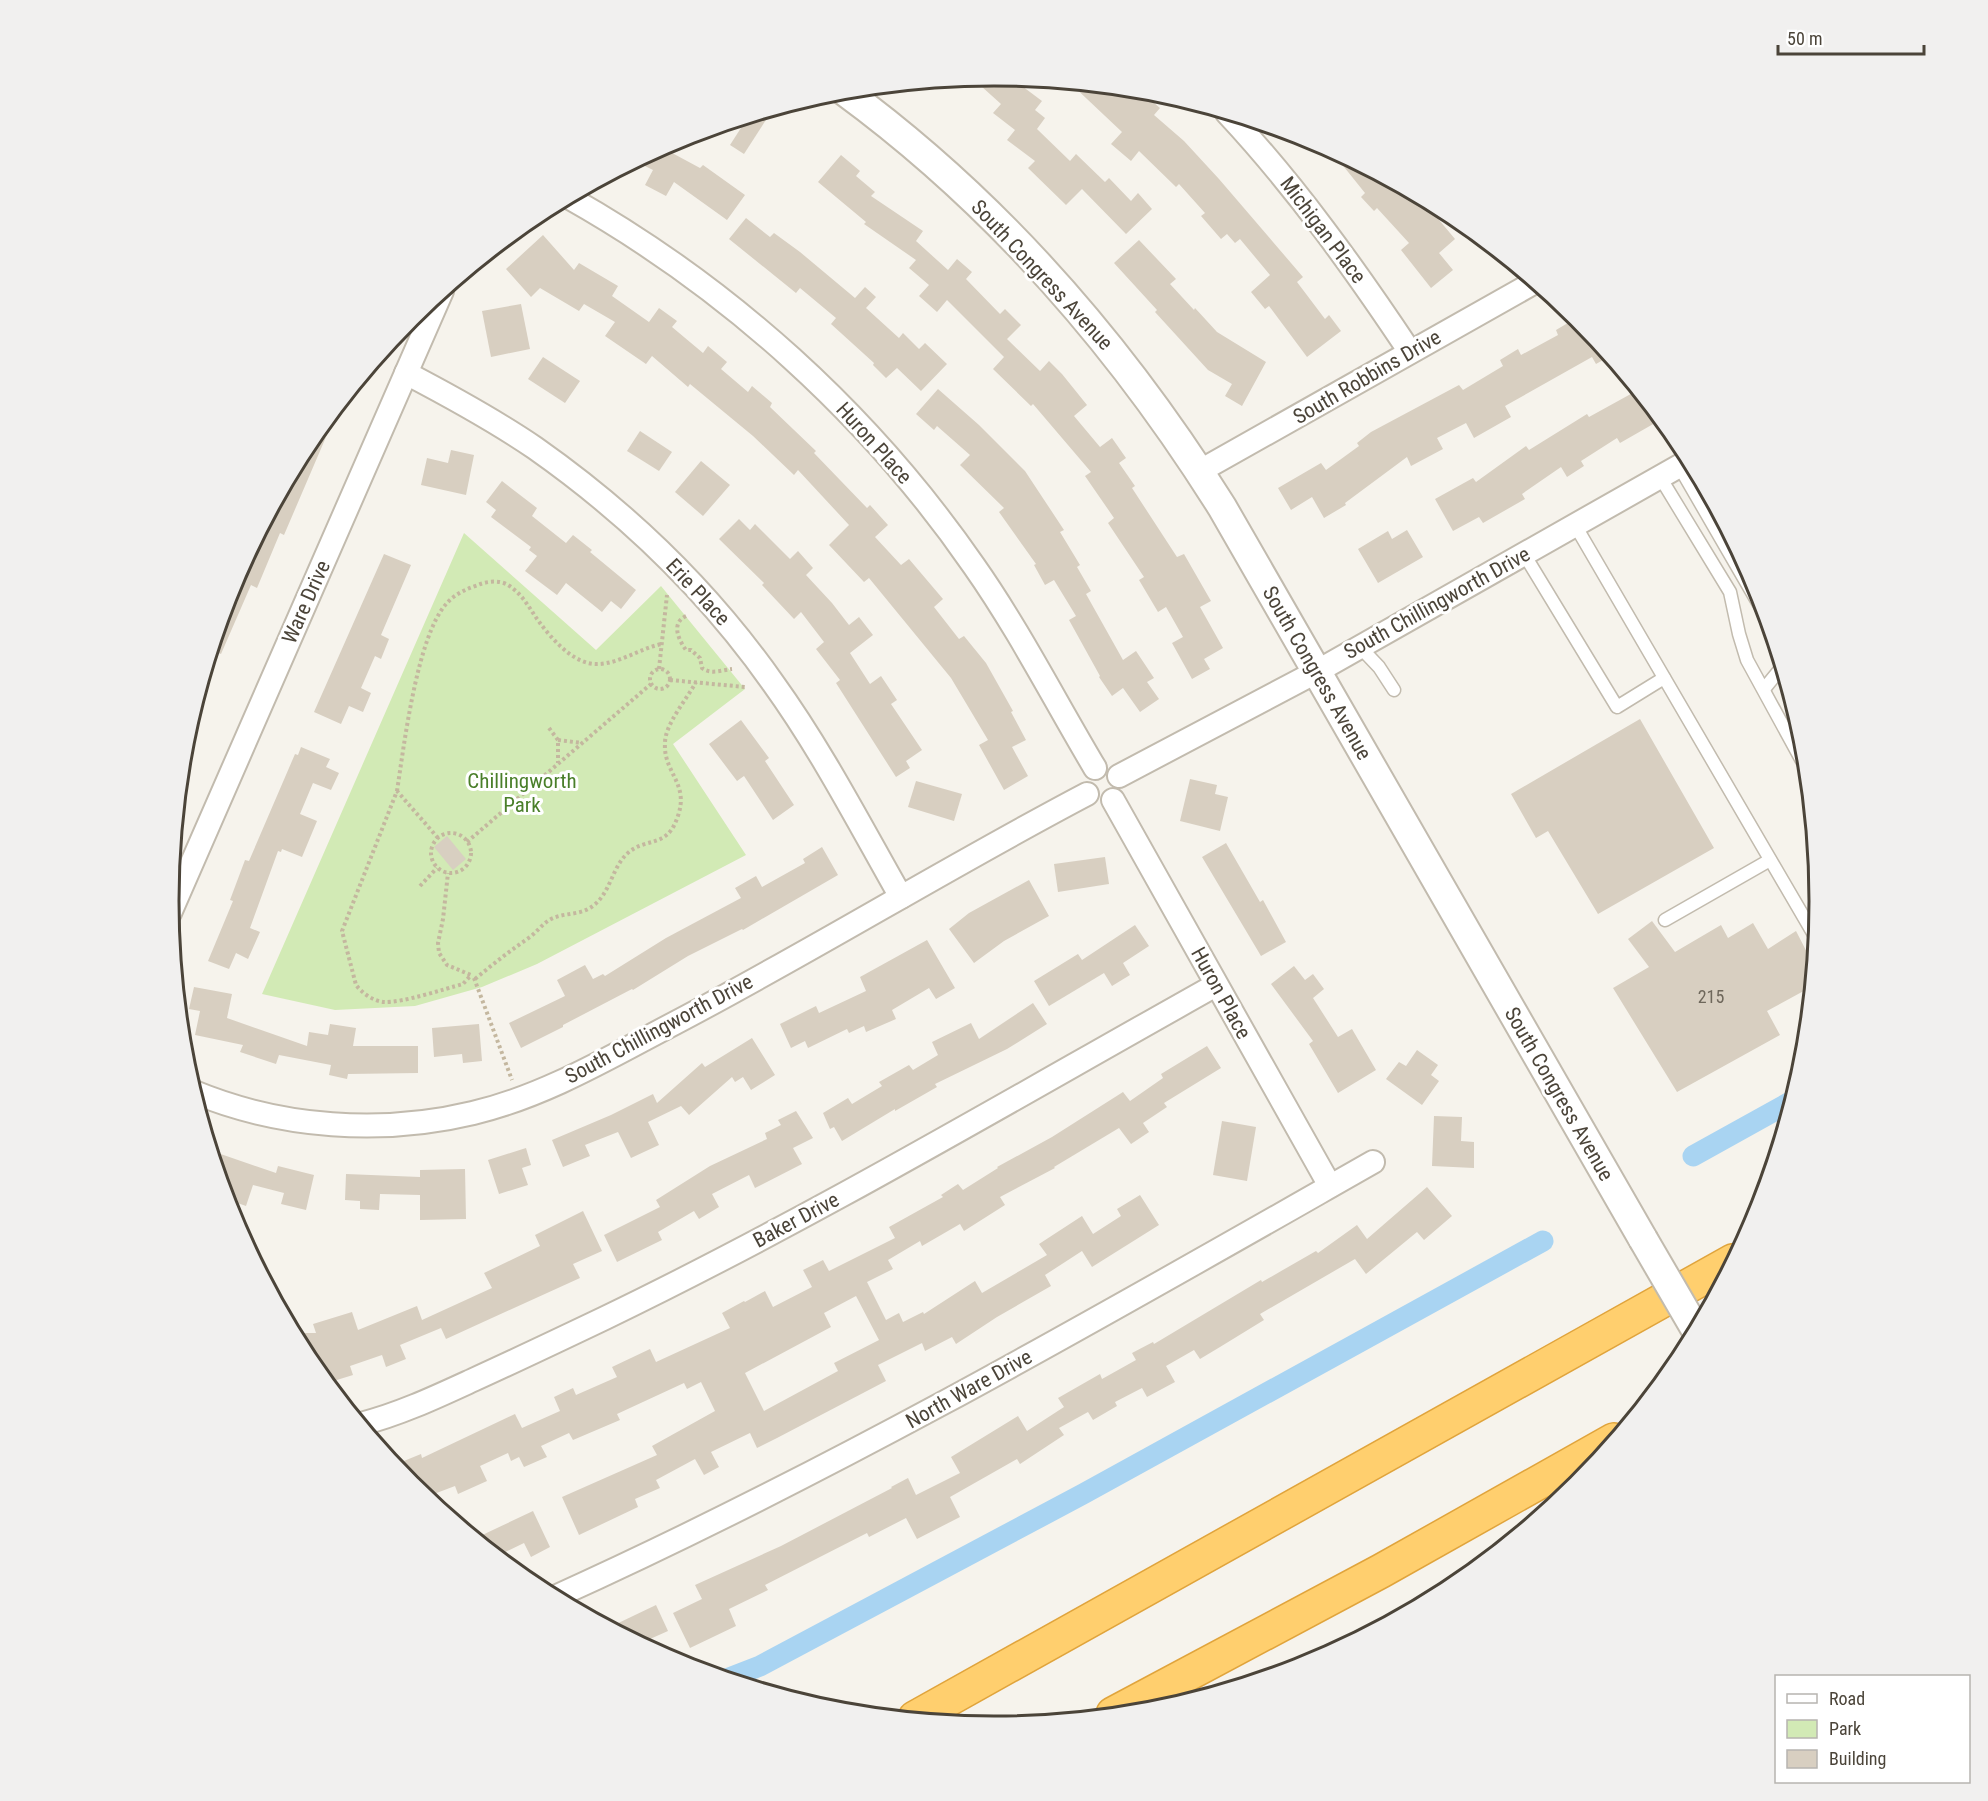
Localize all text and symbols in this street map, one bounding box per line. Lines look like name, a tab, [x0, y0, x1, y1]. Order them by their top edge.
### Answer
scale bar	[1778, 18, 1924, 56]
text: 50 m	[1787, 28, 1822, 49]
street label: Michigan Place	[1275, 172, 1371, 288]
street label: South Congress Avenue	[966, 195, 1118, 355]
street label: South Robbins Drive	[1289, 325, 1445, 429]
street label: Huron Place	[831, 397, 917, 489]
street label: South Chillingworth Drive	[1340, 542, 1534, 664]
street label: Erie Place	[661, 554, 735, 630]
street label: Ware Drive	[277, 557, 335, 647]
street label: South Congress Avenue	[1258, 582, 1377, 764]
park label: Chillingworth Park	[467, 769, 577, 817]
street label: Huron Place	[1186, 943, 1256, 1043]
street label: South Chillingworth Drive	[561, 969, 757, 1089]
house number: 215	[1698, 986, 1724, 1007]
street label: South Congress Avenue	[1500, 1003, 1619, 1185]
street label: Baker Drive	[749, 1187, 843, 1253]
street label: North Ware Drive	[902, 1344, 1036, 1433]
legend	[1775, 1675, 1970, 1783]
text: Road	[1829, 1688, 1865, 1709]
text: Park	[1829, 1718, 1861, 1739]
text: Building	[1829, 1748, 1886, 1769]

